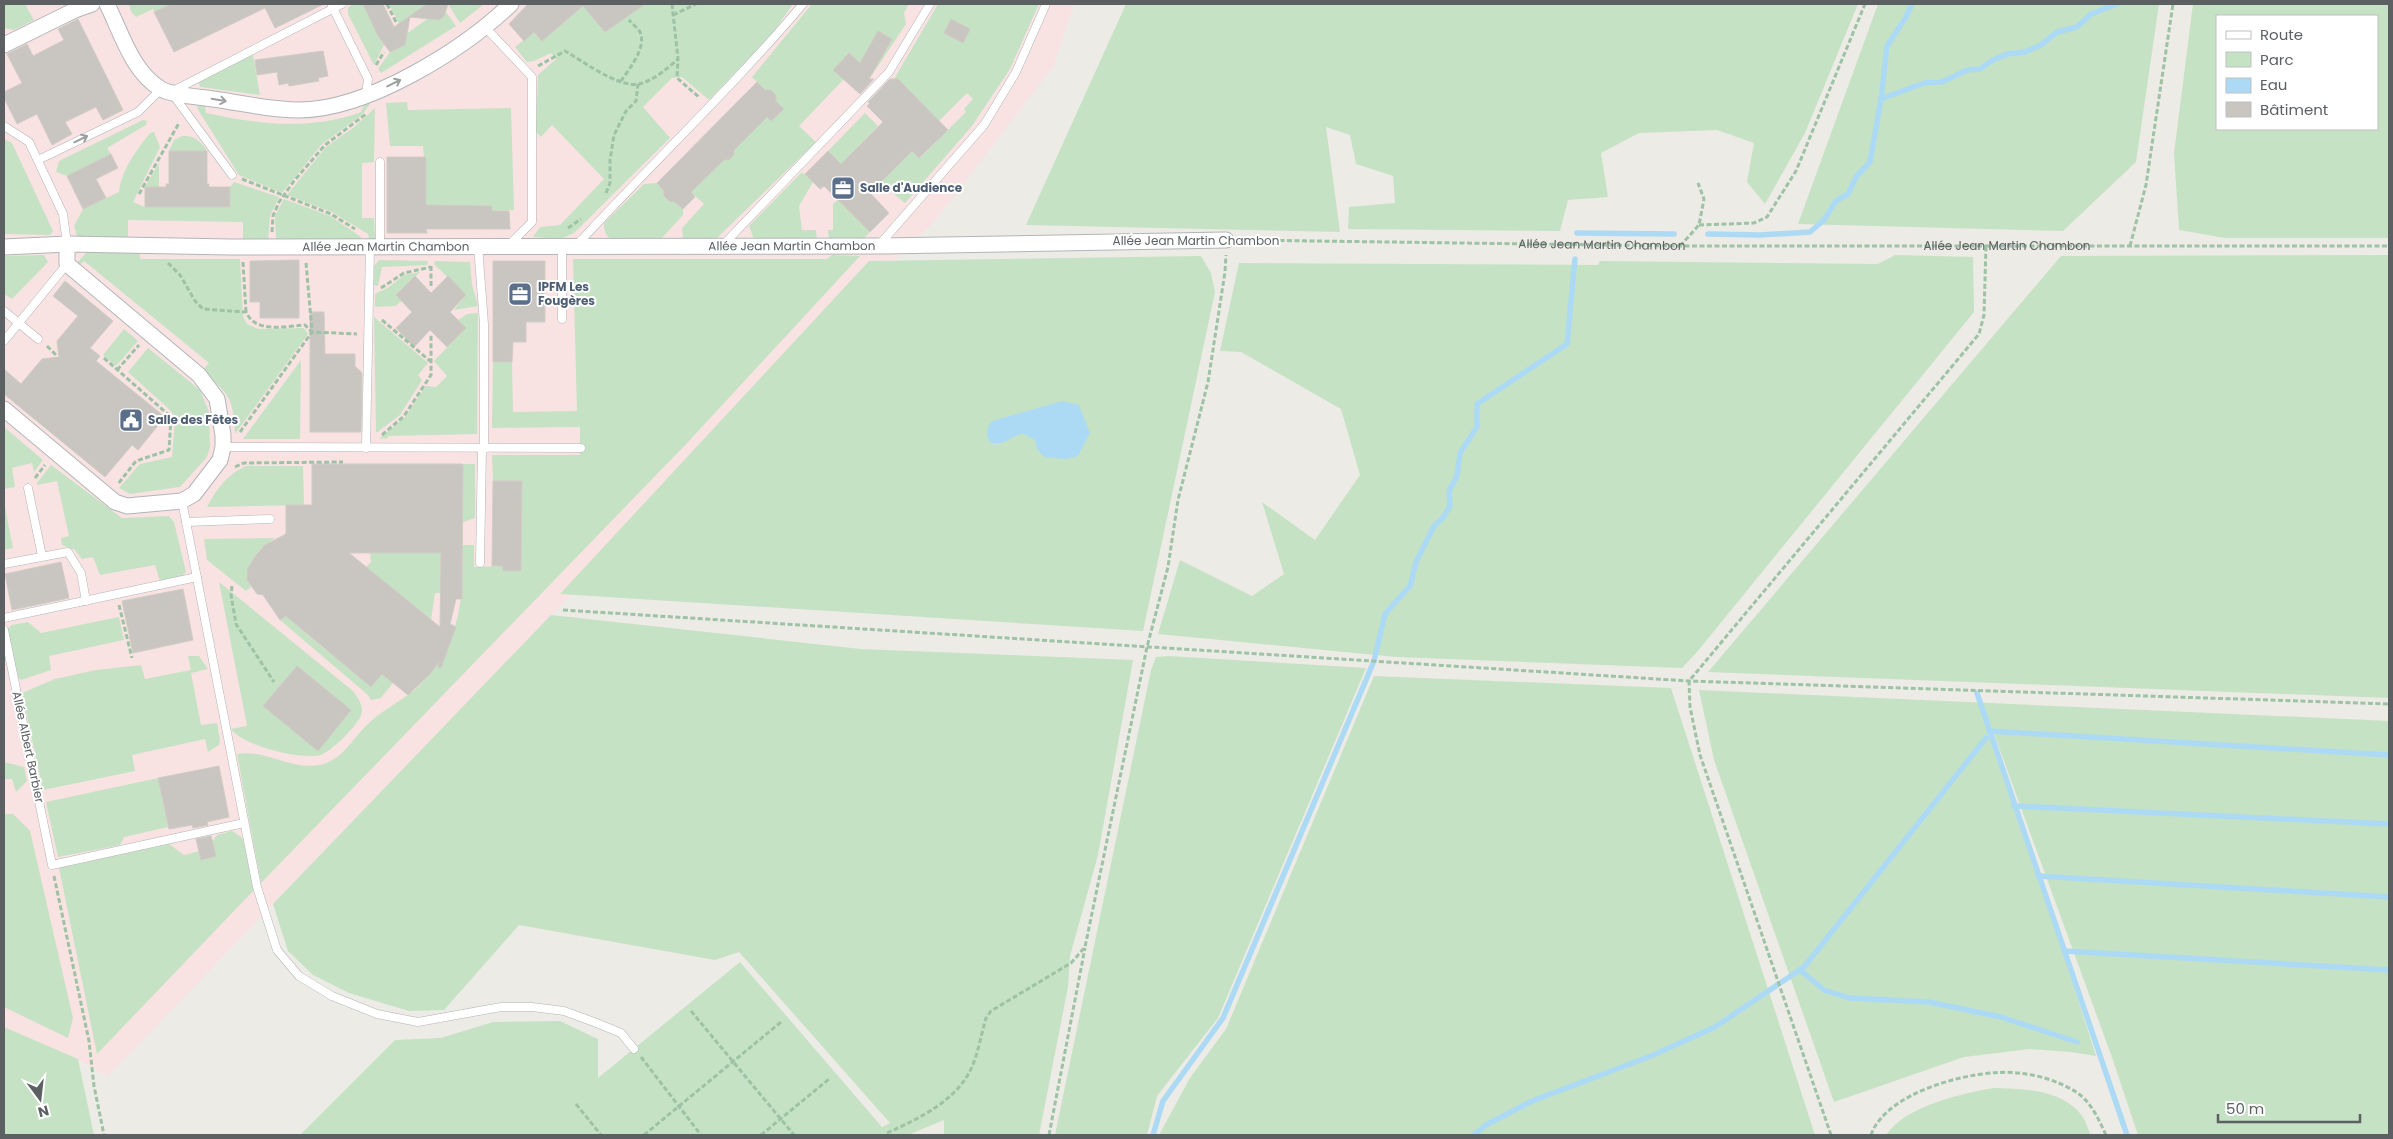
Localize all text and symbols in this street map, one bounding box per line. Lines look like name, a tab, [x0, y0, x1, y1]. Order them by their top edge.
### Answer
legend	[2216, 15, 2378, 130]
text: Route	[2260, 24, 2303, 45]
text: Parc	[2260, 49, 2294, 70]
text: Eau	[2260, 74, 2287, 95]
one-way arrow	[386, 78, 401, 88]
one-way arrow	[210, 95, 226, 105]
text: Bâtiment	[2260, 99, 2328, 120]
one-way arrow	[74, 134, 89, 144]
office icon: Salle d'Audience	[830, 175, 856, 201]
place label: Salle d'Audience	[860, 179, 963, 196]
street label: Allée Jean Martin Chambon	[1113, 232, 1279, 249]
street label: Allée Jean Martin Chambon	[1518, 235, 1686, 254]
street label: Allée Jean Martin Chambon	[708, 237, 875, 254]
street label: Allée Jean Martin Chambon	[1923, 237, 2091, 254]
street label: Allée Jean Martin Chambon	[302, 238, 469, 255]
place label: IPFM Les Fougères	[538, 278, 595, 309]
office icon: IPFM Les Fougères	[507, 281, 533, 307]
public building icon: Salle des Fêtes	[118, 407, 144, 433]
place label: Salle des Fêtes	[148, 411, 239, 428]
street label: Allée Albert Barbier	[8, 690, 49, 805]
north arrow	[15, 1074, 65, 1124]
scale bar	[2218, 1092, 2360, 1124]
text: 50 m	[2226, 1098, 2264, 1119]
text: N	[36, 1101, 51, 1123]

